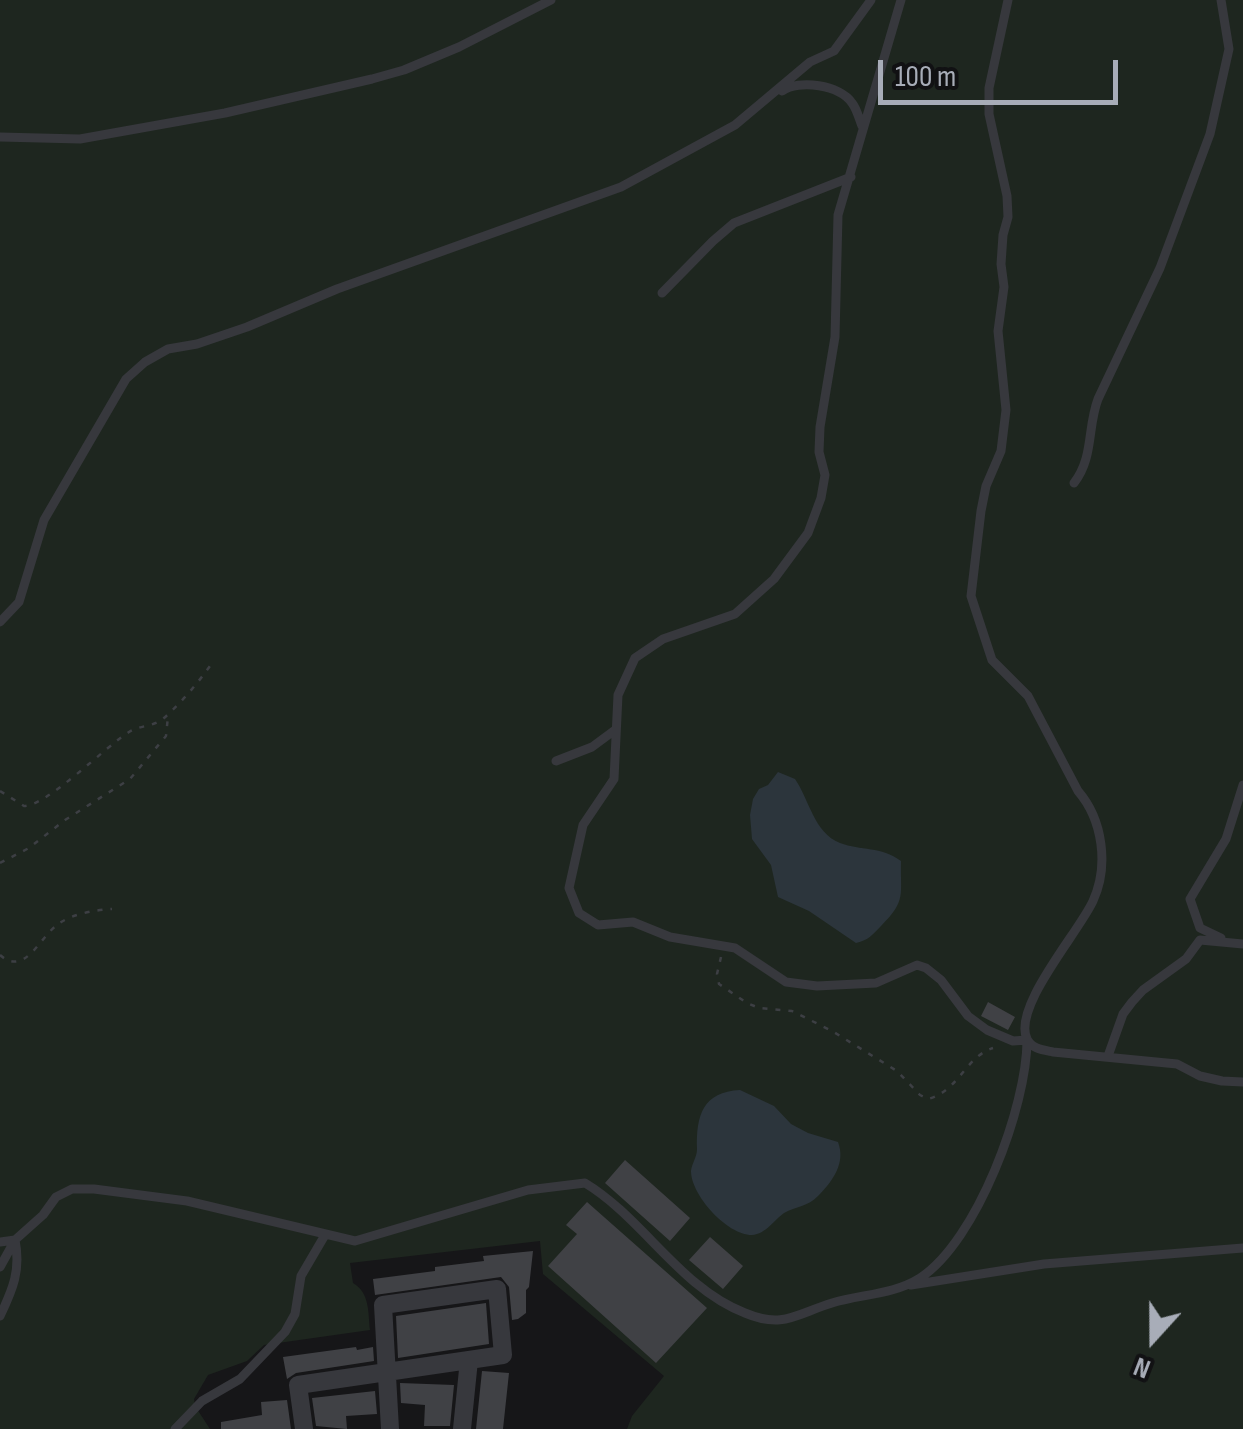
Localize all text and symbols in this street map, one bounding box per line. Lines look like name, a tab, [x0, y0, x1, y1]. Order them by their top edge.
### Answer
scale bar	[883, 40, 1123, 102]
text: 100 m	[895, 59, 956, 95]
north arrow	[1103, 1289, 1203, 1389]
text: N	[1129, 1349, 1155, 1386]

